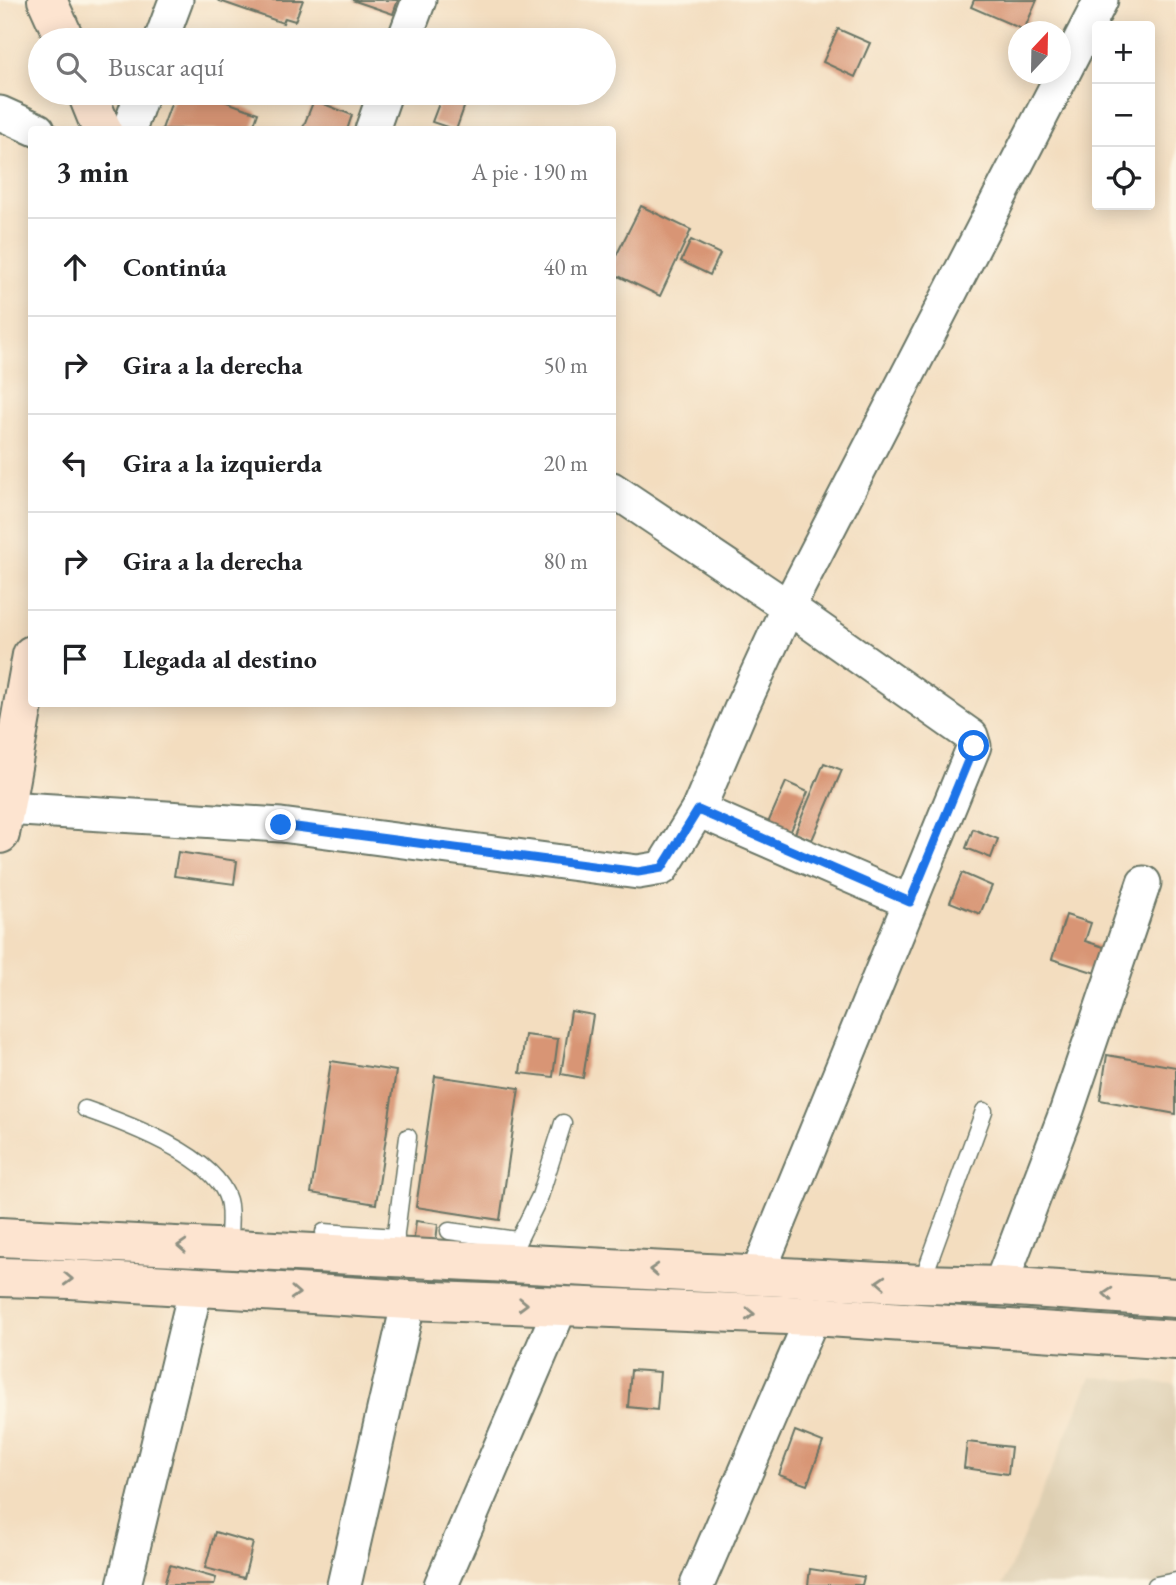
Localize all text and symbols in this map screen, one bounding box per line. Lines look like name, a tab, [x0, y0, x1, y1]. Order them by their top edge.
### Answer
north arrow	[1008, 21, 1071, 84]
map controls	[1092, 21, 1155, 210]
button: +	[1092, 21, 1155, 84]
search box	[28, 28, 616, 105]
icon: search	[52, 48, 90, 86]
text: Buscar aquí	[108, 50, 224, 84]
button: −	[1092, 84, 1155, 147]
button: locate	[1092, 147, 1155, 210]
text: 3 min	[56, 152, 129, 191]
text: A pie · 190 m	[472, 157, 588, 187]
icon: ahead	[56, 248, 94, 286]
text: Continúa	[123, 250, 227, 284]
text: 40 m	[543, 252, 588, 282]
icon: right	[56, 346, 94, 384]
text: Gira a la derecha	[123, 348, 303, 382]
text: 50 m	[543, 350, 588, 380]
icon: left	[56, 444, 94, 482]
text: Gira a la izquierda	[123, 446, 322, 480]
text: 20 m	[543, 448, 588, 478]
icon: right	[56, 542, 94, 580]
text: Gira a la derecha	[123, 544, 303, 578]
text: 80 m	[543, 546, 588, 576]
icon: arrive	[56, 640, 94, 678]
text: Llegada al destino	[123, 642, 317, 676]
route start	[958, 730, 989, 761]
route end	[265, 809, 296, 840]
one-way arrow	[176, 1239, 187, 1254]
one-way arrow	[648, 1263, 659, 1278]
one-way arrow	[63, 1272, 74, 1287]
one-way arrow	[875, 1275, 886, 1290]
one-way arrow	[290, 1285, 301, 1300]
one-way arrow	[1102, 1286, 1113, 1301]
one-way arrow	[517, 1297, 528, 1312]
one-way arrow	[745, 1306, 756, 1321]

